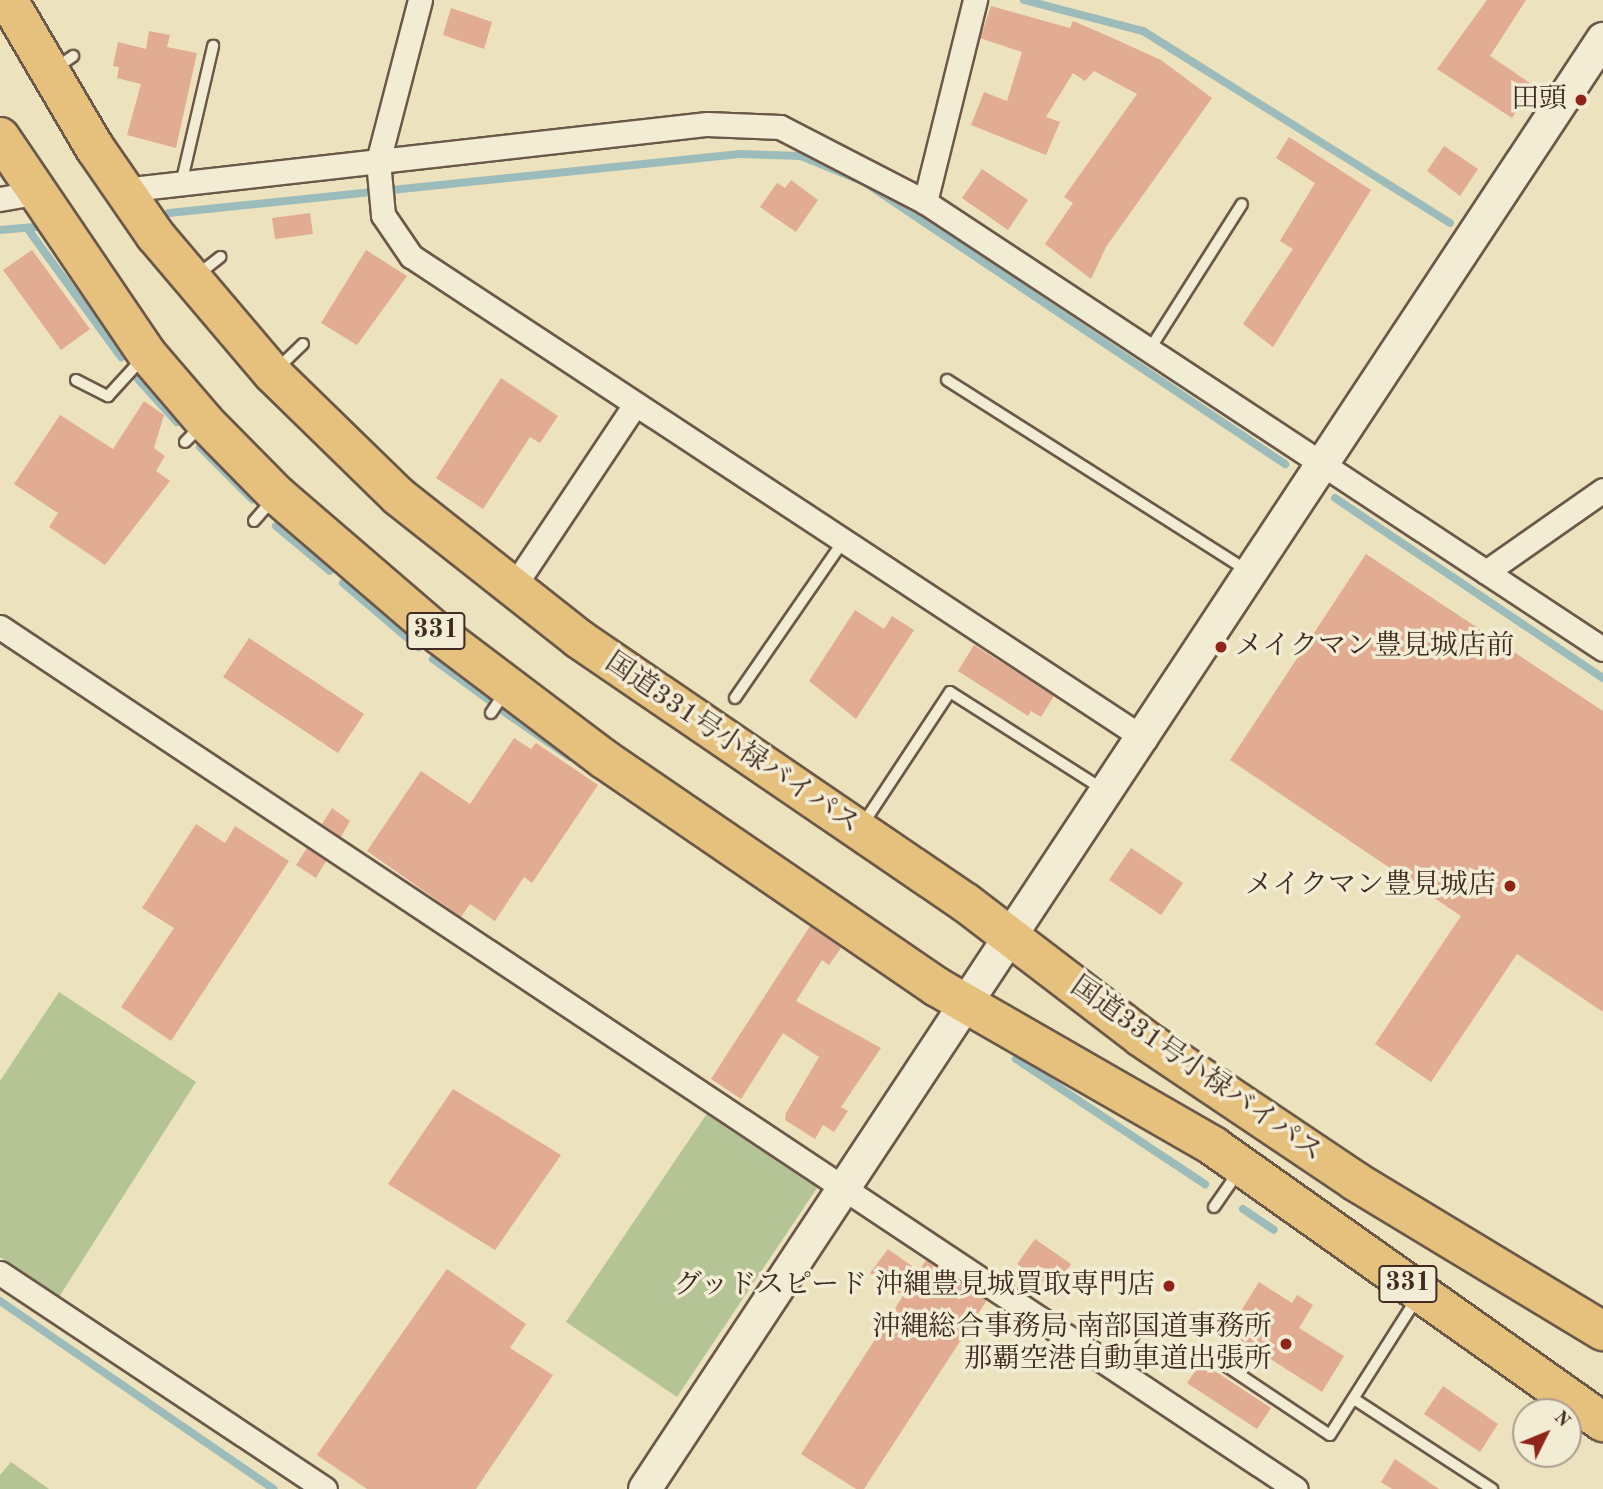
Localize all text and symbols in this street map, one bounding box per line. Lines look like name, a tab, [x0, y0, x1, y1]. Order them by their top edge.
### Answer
place label: 田頭	[1511, 83, 1567, 117]
marker: 田頭	[1573, 92, 1589, 108]
road number: 331	[406, 608, 466, 653]
place label: メイクマン豊見城店前	[1235, 630, 1515, 664]
marker: メイクマン豊見城店前	[1213, 639, 1229, 655]
street label: 国道331号小禄バイパス	[598, 646, 866, 842]
place label: メイクマン豊見城店	[1244, 869, 1496, 903]
marker: メイクマン豊見城店	[1502, 878, 1518, 894]
street label: 国道331号小禄バイパス	[1063, 970, 1329, 1170]
road number: 331	[1378, 1261, 1438, 1306]
place label: グッドスピード 沖縄豊見城買取専門店	[672, 1269, 1155, 1303]
marker: グッドスピード 沖縄豊見城買取専門店	[1161, 1278, 1177, 1294]
place label: 沖縄総合事務局 南部国道事務所 那覇空港自動車道出張所	[872, 1311, 1272, 1377]
marker: 沖縄総合事務局 南部国道事務所 那覇空港自動車道出張所	[1278, 1336, 1294, 1352]
north arrow	[1512, 1398, 1582, 1468]
text: N	[1549, 1408, 1573, 1431]

